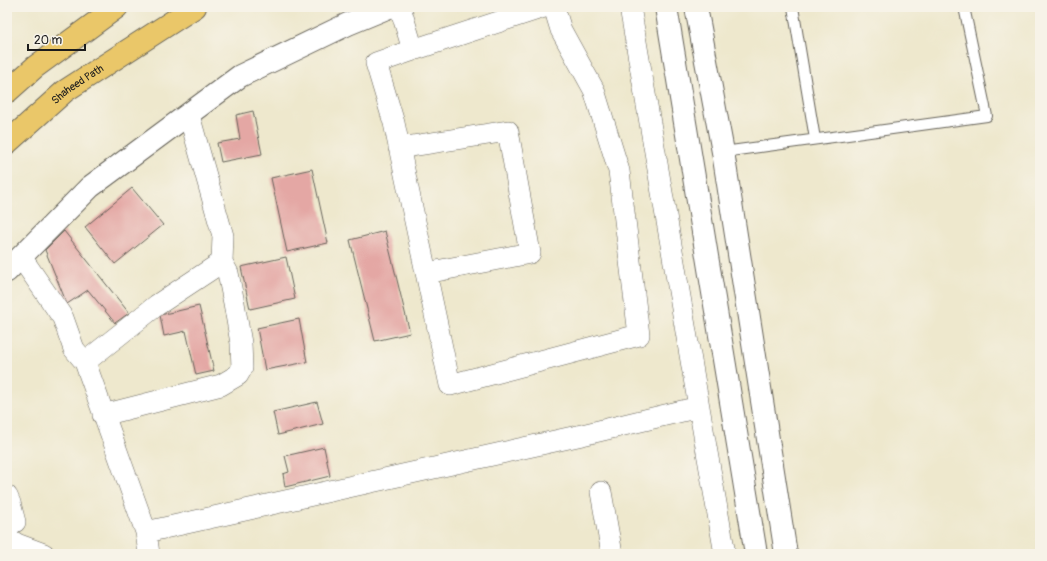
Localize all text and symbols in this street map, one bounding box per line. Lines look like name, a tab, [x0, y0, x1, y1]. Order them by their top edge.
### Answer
scale bar	[28, 26, 85, 52]
text: 20 m	[34, 33, 63, 48]
street label: Shaheed Path	[49, 62, 106, 107]

